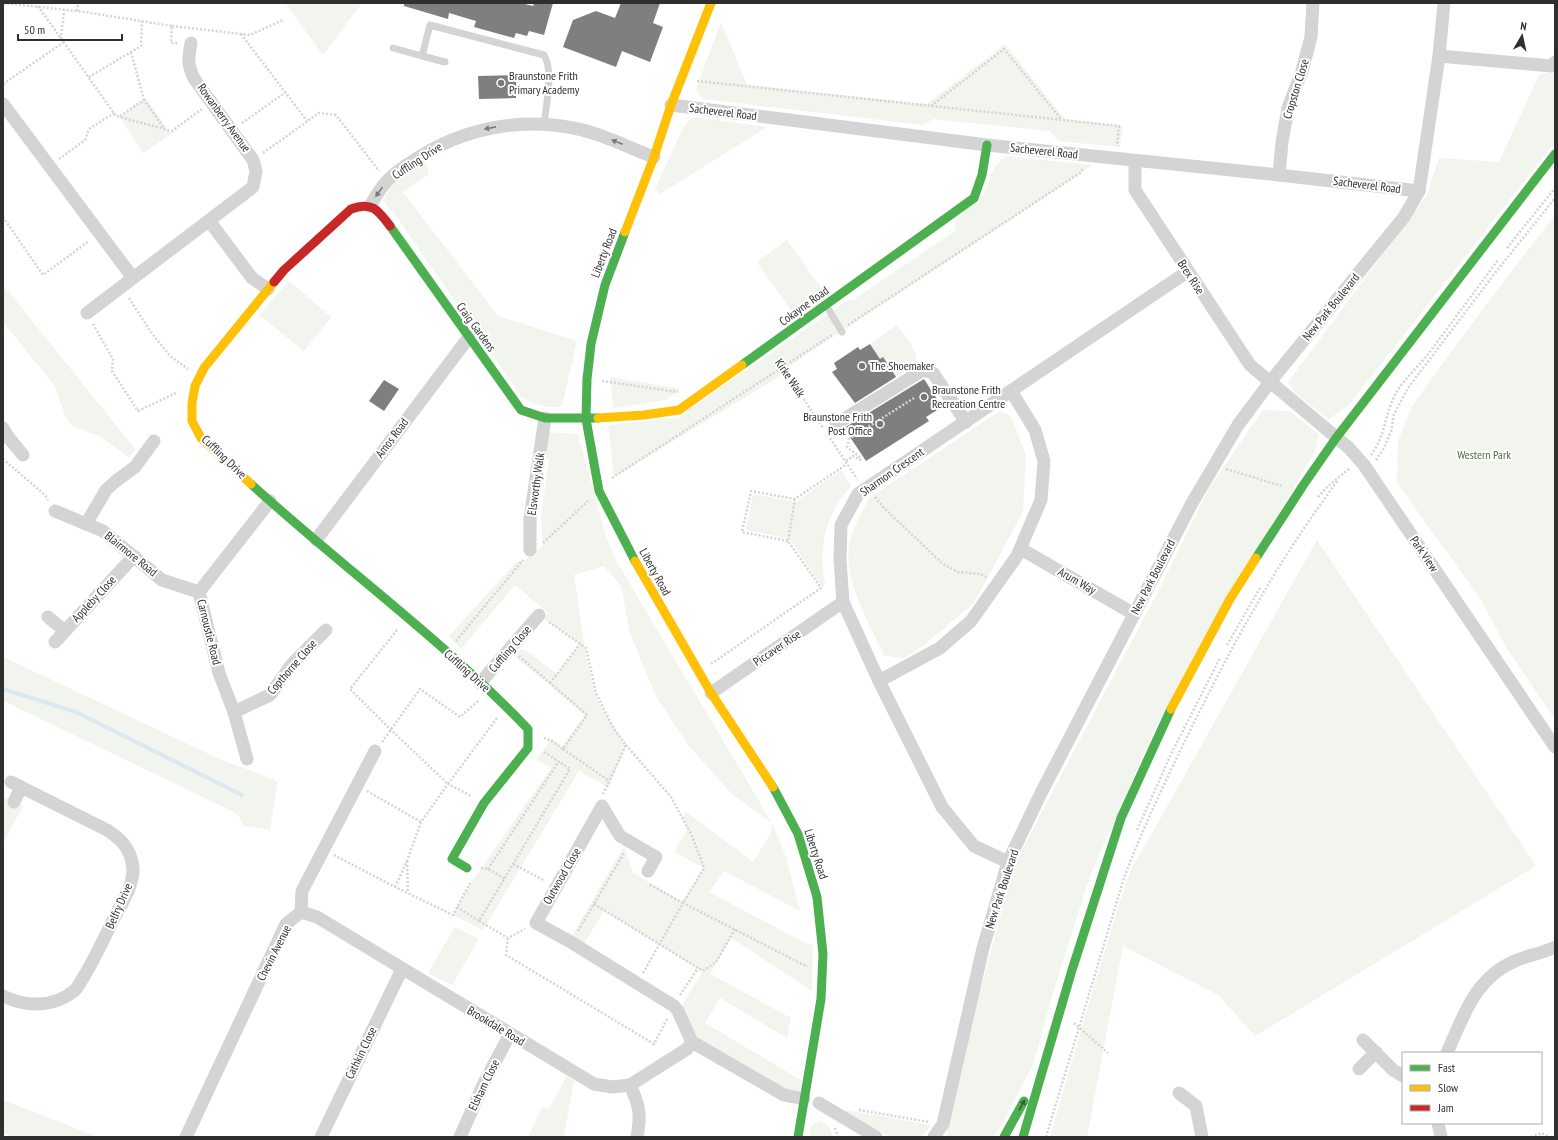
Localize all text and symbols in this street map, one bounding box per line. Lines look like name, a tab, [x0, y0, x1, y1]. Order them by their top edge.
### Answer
scale bar	[18, 16, 122, 42]
north arrow	[1502, 16, 1542, 56]
text: N	[1520, 19, 1528, 34]
text: 50 m	[24, 22, 45, 37]
street label: Cropston Close	[1279, 57, 1312, 121]
place label: Braunstone Frith Primary Academy	[509, 68, 580, 97]
marker: Braunstone Frith Primary Academy	[496, 78, 506, 88]
street label: Rowanberry Avenue	[195, 81, 254, 155]
street label: Sacheverel Road	[688, 100, 758, 123]
one-way arrow	[484, 126, 496, 132]
street label: Cuffling Drive	[389, 139, 445, 182]
one-way arrow	[611, 139, 623, 145]
street label: Sacheverel Road	[1009, 139, 1079, 162]
street label: Sacheverel Road	[1332, 173, 1402, 196]
one-way arrow	[375, 187, 383, 197]
street label: Liberty Road	[587, 226, 620, 280]
street label: Brex Rise	[1175, 257, 1208, 297]
street label: New Park Boulevard	[1299, 270, 1362, 343]
street label: Cokayne Road	[776, 283, 831, 329]
street label: Craig Gardens	[454, 299, 499, 354]
street label: Kirke Walk	[772, 355, 809, 400]
place label: The Shoemaker	[870, 358, 935, 373]
marker: The Shoemaker	[857, 361, 867, 371]
place label: Braunstone Frith Recreation Centre	[932, 382, 1005, 411]
marker: Braunstone Frith Recreation Centre	[919, 392, 929, 402]
place label: Braunstone Frith Post Office	[803, 409, 872, 438]
street label: Amos Road	[372, 415, 411, 460]
marker: Braunstone Frith Post Office	[875, 419, 885, 429]
street label: Cuffling Drive	[199, 432, 250, 482]
street label: Sharmon Crescent	[857, 444, 927, 499]
park label: Western Park	[1457, 447, 1511, 462]
street label: Elsworthy Walk	[524, 451, 547, 516]
street label: Blairmore Road	[102, 528, 161, 579]
street label: Park View	[1407, 533, 1442, 575]
street label: New Park Boulevard	[1127, 537, 1178, 617]
street label: Liberty Road	[636, 545, 675, 598]
street label: Arum Way	[1056, 564, 1099, 598]
street label: Appleby Close	[68, 572, 119, 625]
street label: Carnoustie Road	[194, 598, 225, 666]
street label: Cuffling Close	[485, 622, 534, 675]
street label: Piccaver Rise	[750, 626, 803, 669]
street label: Copthorne Close	[264, 636, 320, 697]
street label: Cuffling Drive	[441, 646, 493, 695]
street label: Liberty Road	[801, 827, 832, 881]
street label: Outwood Close	[539, 845, 584, 907]
street label: New Park Boulevard	[982, 847, 1021, 930]
street label: Belfry Drive	[102, 881, 135, 931]
street label: Chevin Avenue	[253, 922, 294, 983]
street label: Brookdale Road	[465, 1002, 528, 1049]
street label: Cathkin Close	[341, 1024, 380, 1081]
legend	[1402, 1052, 1542, 1124]
street label: Elsham Close	[465, 1057, 502, 1113]
text: Fast	[1438, 1060, 1456, 1075]
text: Slow	[1438, 1080, 1459, 1095]
one-way arrow	[1019, 1099, 1026, 1111]
text: Jam	[1437, 1100, 1454, 1115]

